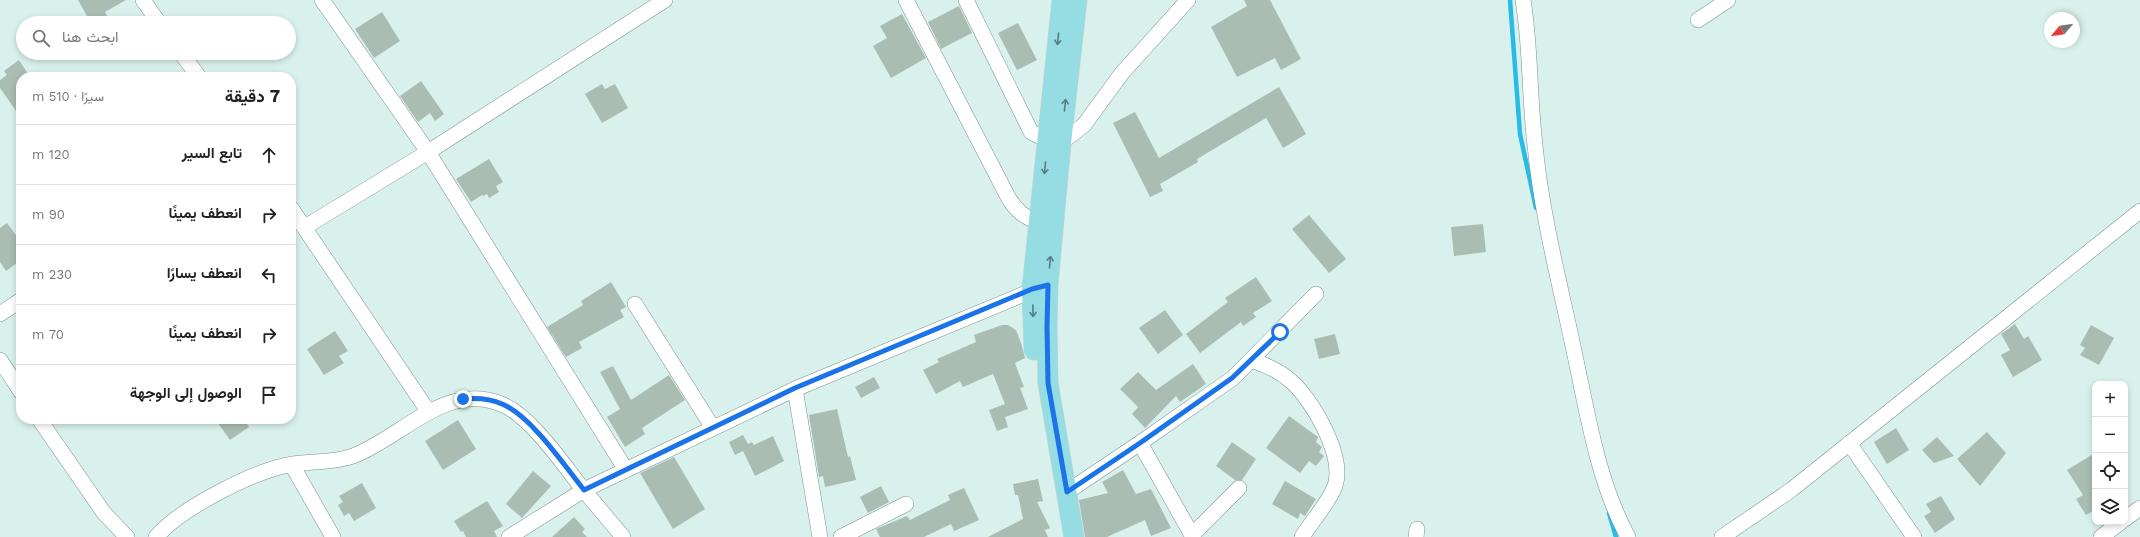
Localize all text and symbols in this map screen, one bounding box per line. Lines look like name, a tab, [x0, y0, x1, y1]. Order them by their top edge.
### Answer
north arrow	[2044, 12, 2080, 48]
search box	[16, 16, 296, 60]
icon: search	[30, 27, 52, 49]
text: ابحث هنا	[62, 28, 119, 46]
one-way arrow	[1054, 32, 1061, 45]
text: 7 دقيقة	[225, 86, 280, 106]
text: سيرًا · 510 m	[32, 89, 104, 104]
one-way arrow	[1062, 99, 1069, 112]
text: تابع السير	[182, 144, 242, 162]
icon: ahead	[258, 144, 280, 166]
text: 120 m	[32, 147, 70, 162]
one-way arrow	[1041, 161, 1048, 174]
text: انعطف يمينًا	[169, 204, 242, 222]
icon: right	[258, 204, 280, 226]
text: 90 m	[32, 207, 65, 222]
one-way arrow	[1047, 256, 1054, 269]
text: انعطف يسارًا	[167, 264, 242, 282]
icon: left	[258, 264, 280, 286]
text: 230 m	[32, 267, 72, 282]
one-way arrow	[1029, 304, 1036, 317]
route start	[1271, 323, 1289, 341]
text: انعطف يمينًا	[169, 324, 242, 342]
icon: right	[258, 324, 280, 346]
text: 70 m	[32, 327, 64, 342]
map controls	[2092, 381, 2128, 525]
button: +	[2092, 381, 2128, 417]
text: الوصول إلى الوجهة	[130, 384, 242, 402]
icon: arrive	[258, 384, 280, 406]
route end	[454, 390, 472, 408]
button: −	[2092, 417, 2128, 453]
button: locate	[2092, 453, 2128, 489]
button: layers	[2092, 489, 2128, 525]

